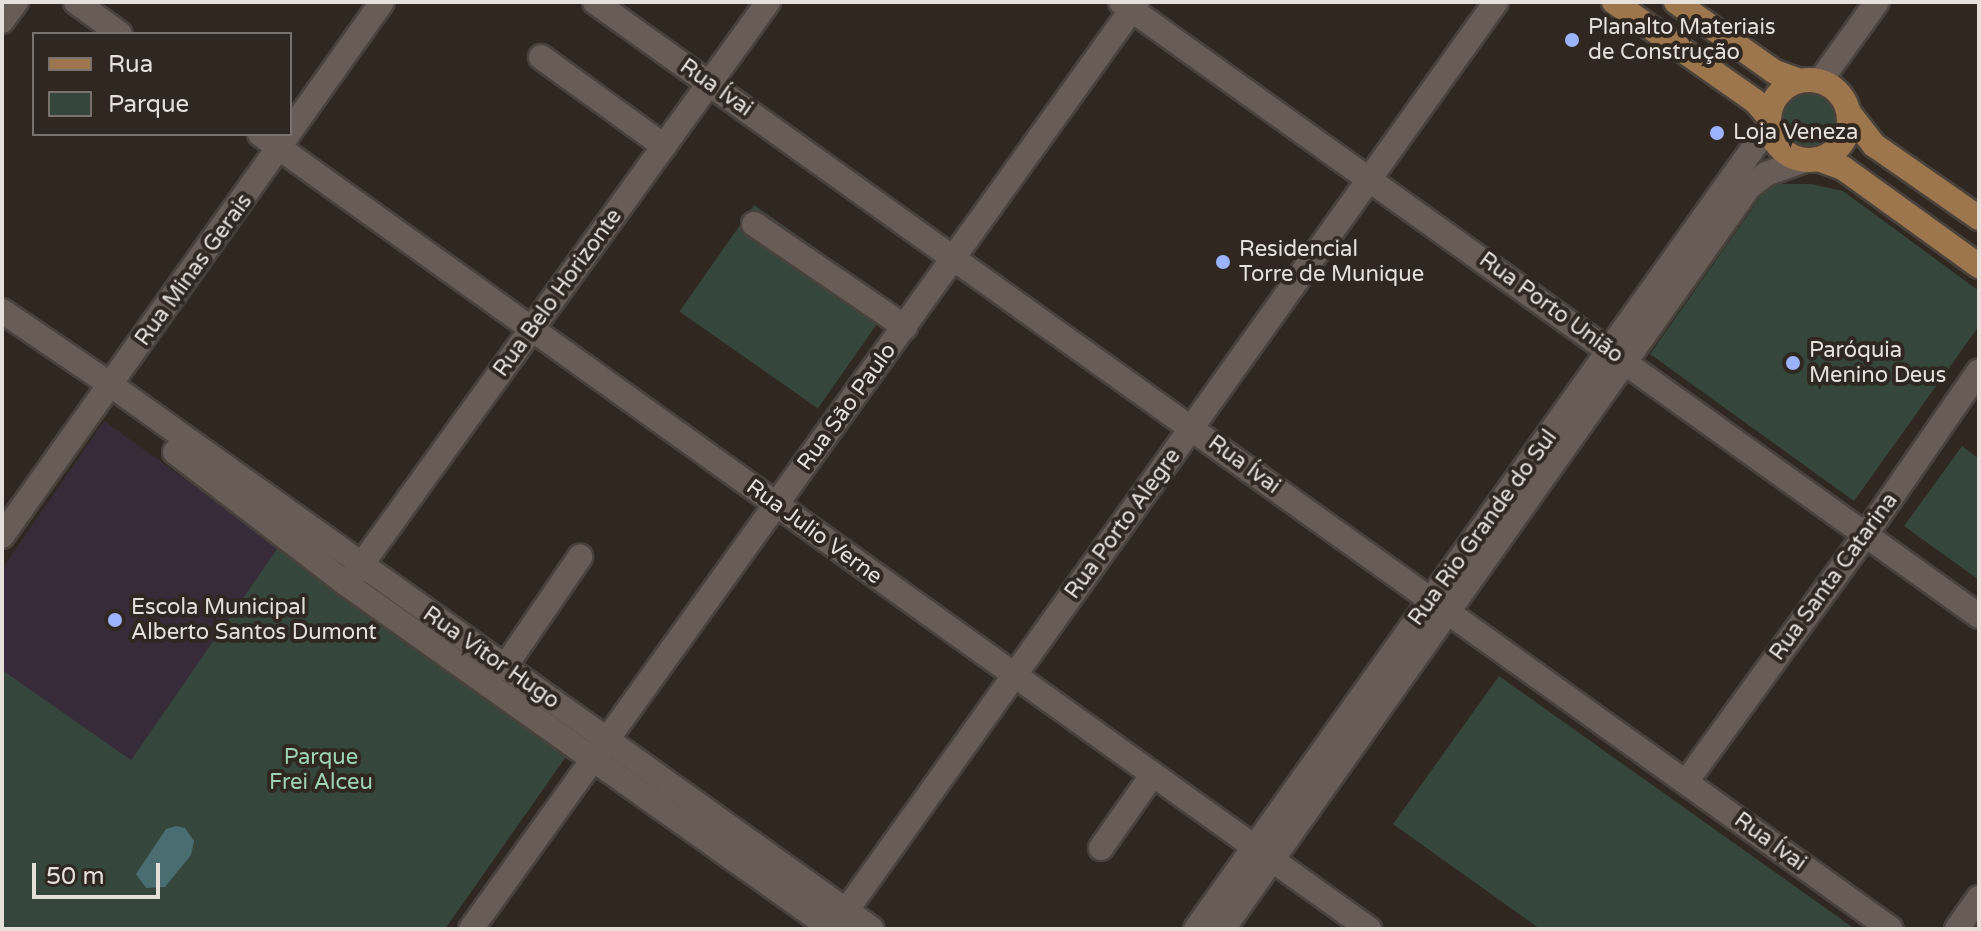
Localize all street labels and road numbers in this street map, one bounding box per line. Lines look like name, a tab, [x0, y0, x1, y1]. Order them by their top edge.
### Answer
street label: Rua Ívai	[675, 54, 757, 122]
street label: Rua Minas Gerais	[130, 189, 258, 351]
street label: Rua Belo Horizonte	[488, 204, 628, 382]
street label: Rua Porto União	[1474, 247, 1628, 369]
street label: Rua São Paulo	[792, 338, 902, 476]
street label: Rua Rio Grande do Sul	[1403, 425, 1563, 631]
street label: Rua Ívai	[1203, 430, 1285, 500]
street label: Rua Porto Alegre	[1060, 444, 1186, 604]
street label: Rua Julio Verne	[741, 474, 887, 590]
street label: Rua Santa Catarina	[1764, 488, 1904, 666]
street label: Rua Vitor Hugo	[418, 601, 564, 715]
street label: Rua Ívai	[1729, 807, 1811, 877]

